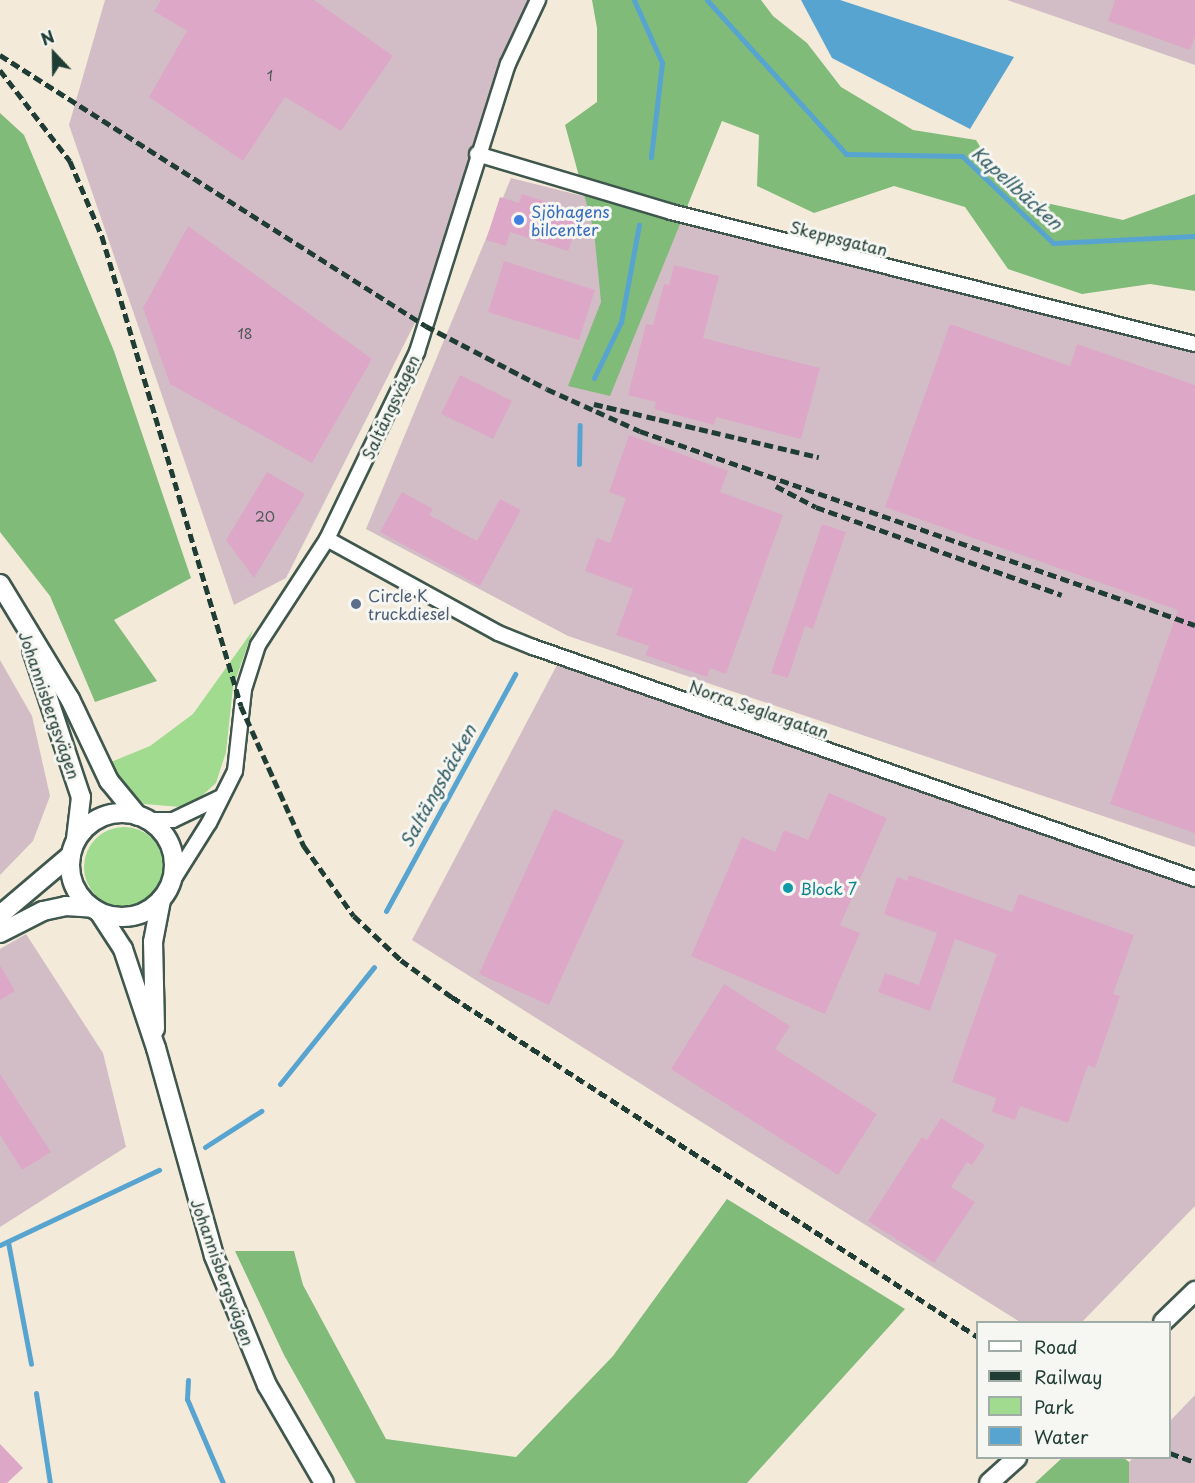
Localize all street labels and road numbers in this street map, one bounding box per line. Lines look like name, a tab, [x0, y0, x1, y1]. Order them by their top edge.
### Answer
street label: Skeppsgatan	[789, 217, 889, 259]
street label: Saltängsvägen	[357, 352, 423, 462]
street label: Johannisbergsvägen	[16, 629, 84, 781]
street label: Norra Seglargatan	[687, 676, 831, 742]
street label: Johannisbergsvägen	[188, 1196, 258, 1348]

